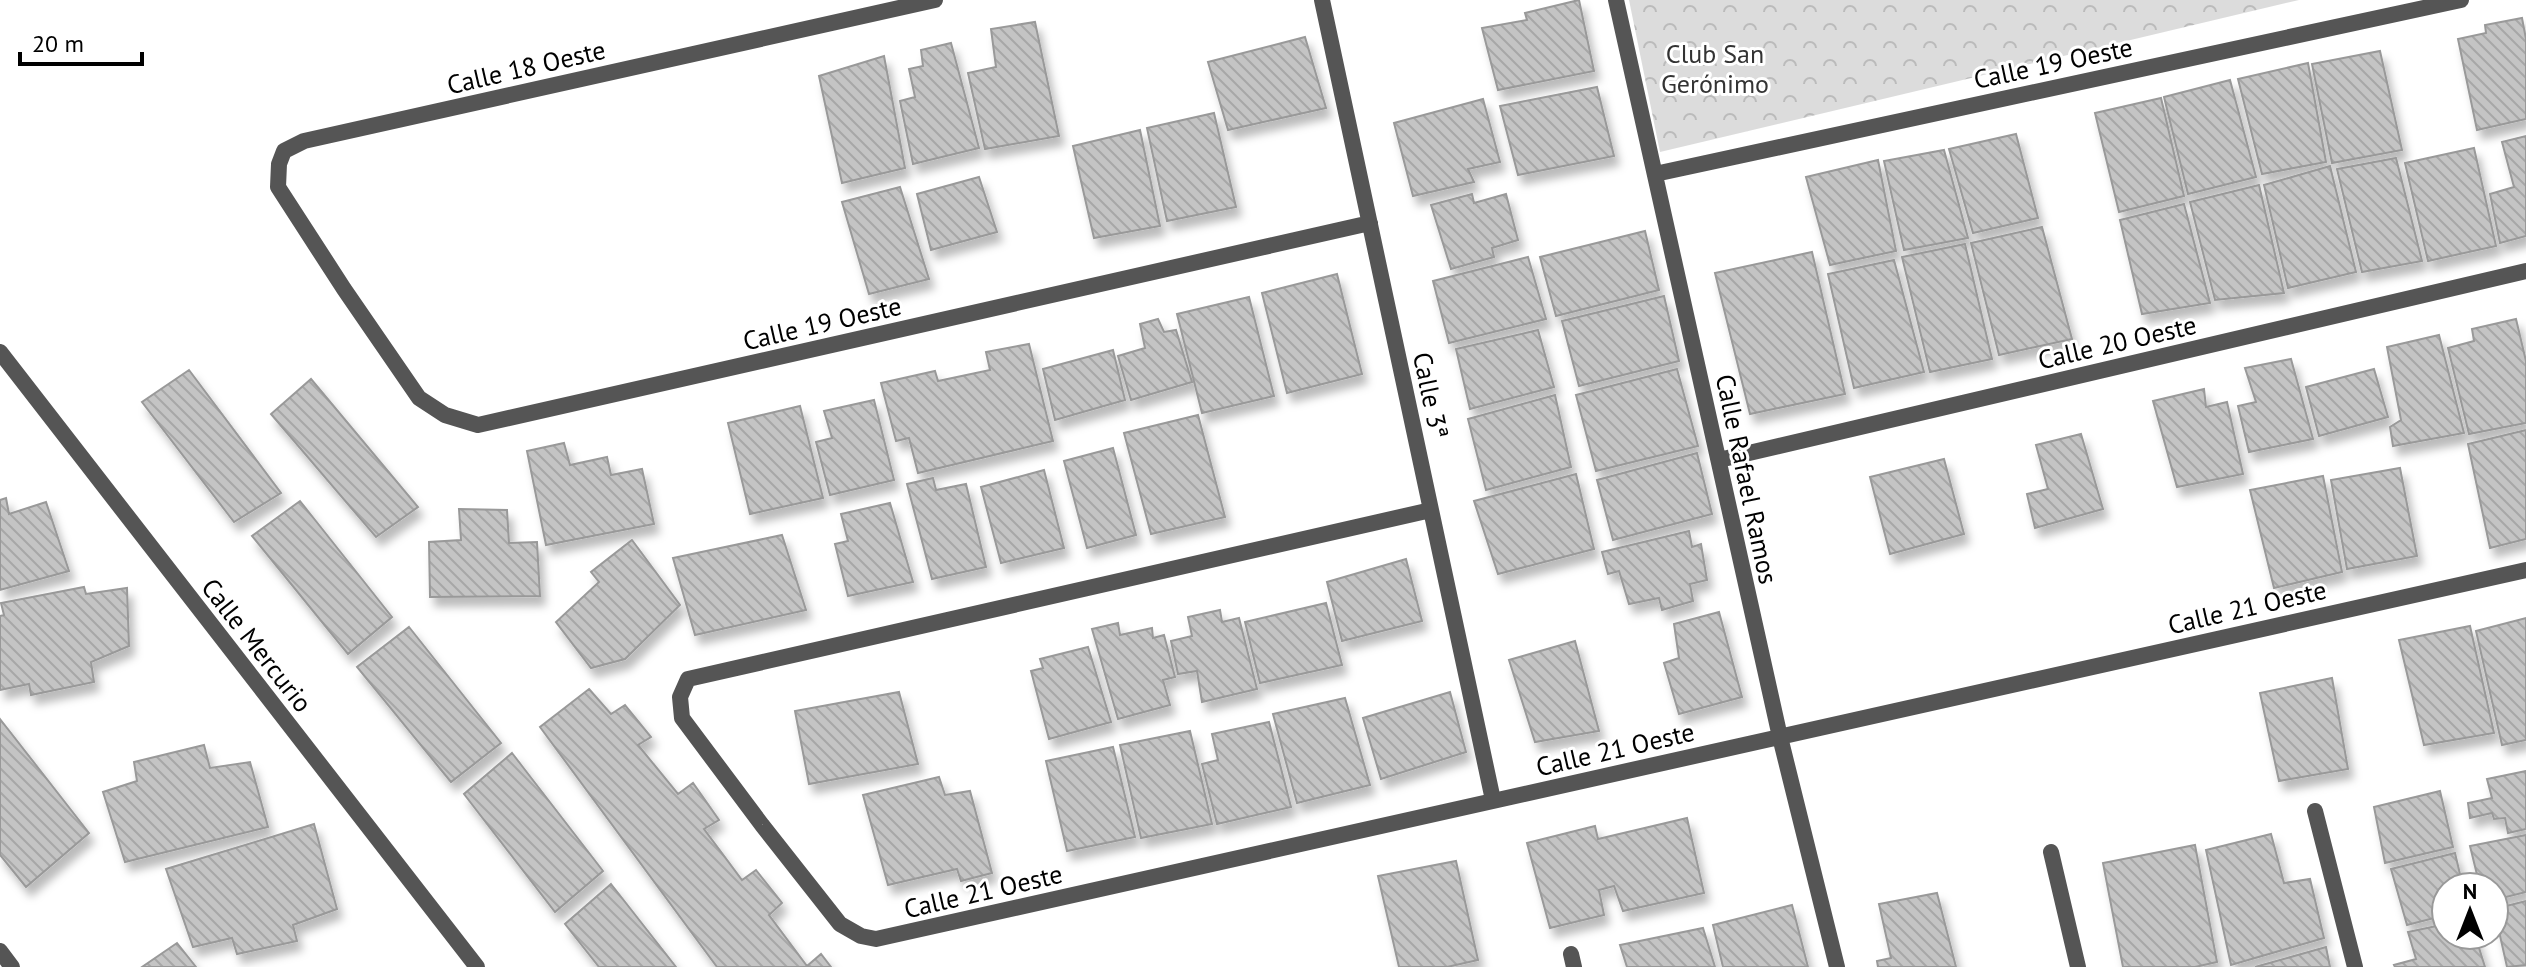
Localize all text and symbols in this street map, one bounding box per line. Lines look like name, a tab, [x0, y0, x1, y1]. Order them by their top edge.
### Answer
scale bar	[20, 16, 142, 66]
text: 20 m	[32, 28, 84, 59]
street label: Calle 19 Oeste	[1971, 30, 2135, 96]
street label: Calle 18 Oeste	[444, 33, 608, 101]
park label: Club San Gerónimo	[1661, 37, 1769, 100]
street label: Calle 19 Oeste	[740, 289, 904, 357]
street label: Calle 20 Oeste	[2035, 308, 2199, 376]
street label: Calle 3ª	[1406, 349, 1456, 441]
street label: Calle Rafael Ramos	[1709, 371, 1785, 587]
street label: Calle Mercurio	[195, 572, 319, 718]
street label: Calle 21 Oeste	[2165, 573, 2329, 641]
street label: Calle 21 Oeste	[1533, 715, 1697, 783]
street label: Calle 21 Oeste	[901, 857, 1065, 925]
north arrow	[2430, 871, 2510, 951]
text: N	[2463, 877, 2477, 905]

